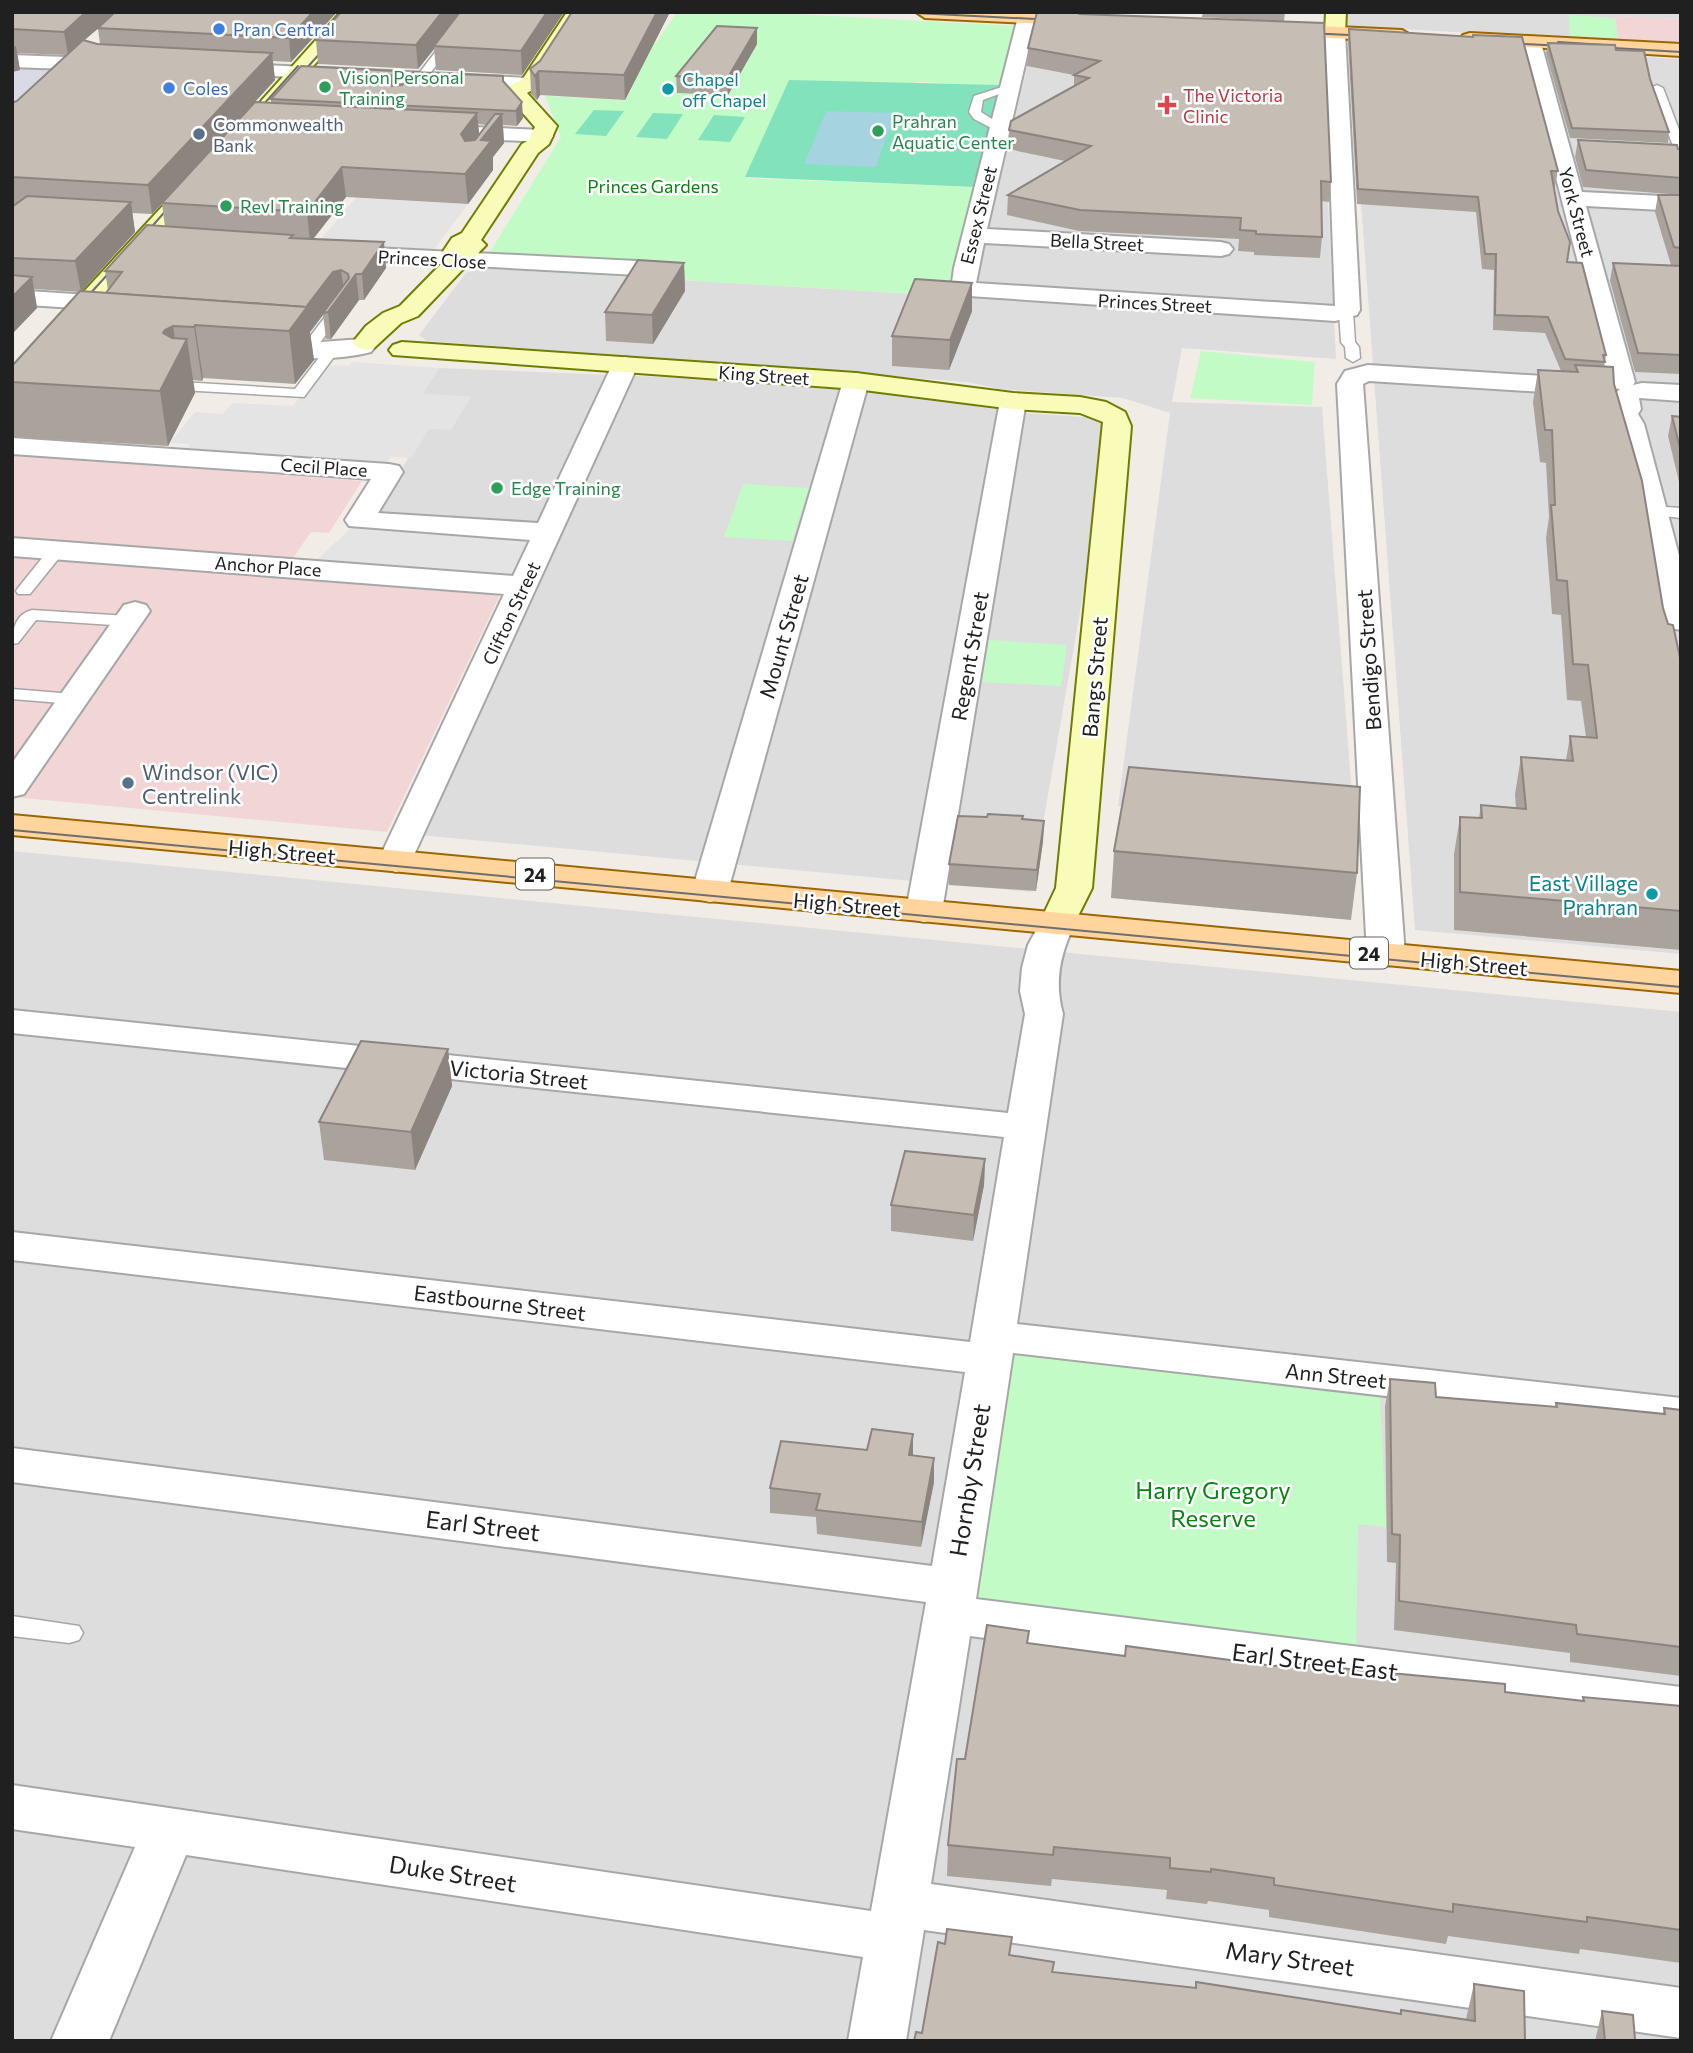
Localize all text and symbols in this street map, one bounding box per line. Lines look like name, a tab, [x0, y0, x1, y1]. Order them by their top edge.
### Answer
place label: Pran Central	[233, 18, 335, 40]
marker: Pran Central	[211, 21, 227, 37]
place label: Vision Personal Training	[339, 66, 464, 109]
place label: Chapel off Chapel	[682, 68, 767, 111]
place label: Coles	[183, 77, 228, 99]
marker: Vision Personal Training	[317, 79, 333, 95]
marker: Coles	[161, 80, 177, 96]
marker: Chapel off Chapel	[660, 81, 676, 97]
place label: The Victoria Clinic	[1183, 84, 1283, 127]
marker: The Victoria Clinic	[1157, 95, 1177, 115]
place label: Prahran Aquatic Center	[892, 110, 1014, 153]
place label: Commonwealth Bank	[213, 113, 344, 156]
marker: Prahran Aquatic Center	[870, 123, 886, 139]
marker: Commonwealth Bank	[191, 126, 207, 142]
street label: Essex Street	[955, 164, 1001, 266]
street label: York Street	[1554, 165, 1600, 259]
park label: Princes Gardens	[587, 175, 719, 197]
place label: Revl Training	[240, 195, 344, 217]
marker: Revl Training	[218, 198, 234, 214]
street label: Bella Street	[1049, 229, 1145, 255]
street label: Princes Close	[377, 245, 487, 273]
street label: Princes Street	[1097, 289, 1213, 317]
street label: King Street	[718, 361, 810, 389]
street label: Cecil Place	[280, 453, 368, 481]
place label: Edge Training	[511, 477, 621, 499]
marker: Edge Training	[489, 480, 505, 496]
street label: Anchor Place	[214, 551, 322, 581]
street label: Clifton Street	[478, 558, 544, 668]
street label: Mount Street	[753, 571, 813, 701]
street label: Regent Street	[945, 589, 993, 723]
street label: Bendigo Street	[1351, 589, 1385, 731]
street label: Bangs Street	[1076, 616, 1112, 738]
place label: Windsor (VIC) Centrelink	[142, 759, 278, 808]
marker: Windsor (VIC) Centrelink	[120, 775, 136, 791]
street label: High Street	[227, 834, 337, 868]
road number: 24	[516, 859, 554, 890]
place label: East Village Prahran	[1529, 870, 1638, 919]
marker: East Village Prahran	[1644, 886, 1660, 902]
street label: High Street	[792, 887, 902, 921]
road number: 24	[1350, 937, 1388, 968]
street label: High Street	[1419, 946, 1529, 980]
street label: Victoria Street	[448, 1054, 590, 1094]
street label: Eastbourne Street	[413, 1279, 587, 1325]
street label: Ann Street	[1284, 1357, 1388, 1393]
street label: Hornby Street	[943, 1401, 995, 1559]
park label: Harry Gregory Reserve	[1135, 1475, 1291, 1532]
street label: Earl Street	[424, 1504, 542, 1546]
street label: Earl Street East	[1230, 1636, 1400, 1686]
street label: Duke Street	[387, 1849, 519, 1897]
street label: Mary Street	[1224, 1935, 1356, 1981]

